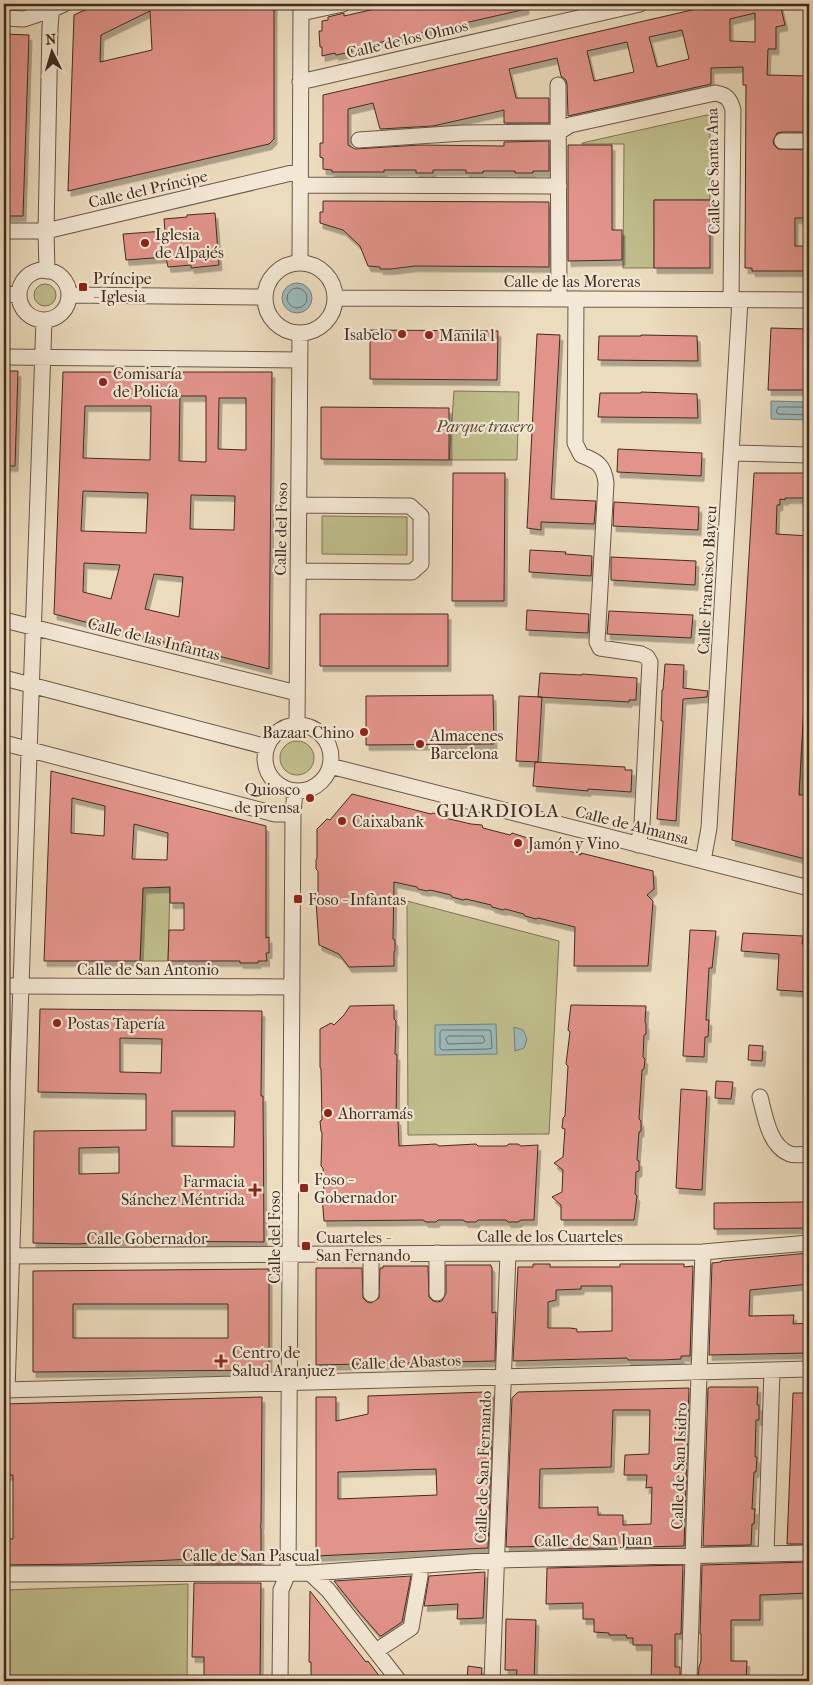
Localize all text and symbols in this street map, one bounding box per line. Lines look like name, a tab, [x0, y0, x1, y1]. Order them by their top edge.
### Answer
street label: Calle de los Olmos	[344, 16, 470, 62]
north arrow	[28, 28, 78, 78]
text: N	[45, 31, 57, 48]
street label: Calle de Santa Ana	[702, 107, 724, 235]
street label: Calle del Príncipe	[87, 166, 209, 212]
place label: Iglesia de Alpajés	[155, 225, 224, 262]
marker: Iglesia de Alpajés	[139, 237, 151, 249]
place label: Príncipe - Iglesia	[93, 269, 152, 306]
street label: Calle de las Moreras	[504, 272, 640, 291]
marker: Príncipe - Iglesia	[77, 281, 89, 293]
place label: Isabelo	[344, 325, 392, 344]
place label: Manila l	[439, 326, 495, 345]
marker: Isabelo	[396, 328, 408, 340]
marker: Manila l	[423, 329, 435, 341]
place label: Comisaría de Policía	[113, 364, 183, 401]
marker: Comisaría de Policía	[97, 376, 109, 388]
park label: Parque trasero	[435, 417, 534, 436]
street label: Calle del Foso	[271, 482, 291, 576]
street label: Calle Francisco Bayeu	[694, 505, 720, 655]
street label: Calle de las Infantas	[86, 613, 222, 665]
place label: Bazaar Chino	[262, 723, 354, 742]
marker: Bazaar Chino	[358, 726, 370, 738]
place label: Almacenes Barcelona	[429, 726, 504, 763]
marker: Almacenes Barcelona	[414, 738, 426, 750]
place label: Quiosco de prensa	[234, 780, 301, 817]
marker: Quiosco de prensa	[304, 792, 316, 804]
district label: GUARDIOLA	[436, 800, 560, 822]
street label: Calle de Almansa	[573, 802, 691, 848]
place label: Caixabank	[352, 812, 425, 831]
marker: Caixabank	[336, 815, 348, 827]
place label: Jamón y Vino	[526, 834, 619, 853]
marker: Jamón y Vino	[512, 837, 524, 849]
place label: Foso - Infantas	[308, 890, 406, 909]
marker: Foso - Infantas	[292, 893, 304, 905]
street label: Calle de San Antonio	[77, 960, 219, 979]
place label: Postas Tapería	[67, 1014, 166, 1033]
marker: Postas Tapería	[51, 1017, 63, 1029]
place label: Ahorramás	[337, 1104, 413, 1123]
marker: Ahorramás	[322, 1107, 334, 1119]
place label: Foso - Gobernador	[314, 1170, 397, 1207]
place label: Farmacia Sánchez Méntrida	[121, 1172, 246, 1209]
marker: Foso - Gobernador	[298, 1182, 310, 1194]
marker: Farmacia Sánchez Méntrida	[249, 1184, 261, 1196]
street label: Calle del Foso	[265, 1190, 284, 1284]
street label: Calle de los Cuarteles	[477, 1227, 623, 1246]
place label: Cuarteles - San Fernando	[316, 1228, 410, 1265]
street label: Calle Gobernador	[87, 1229, 208, 1248]
marker: Cuarteles - San Fernando	[300, 1240, 312, 1252]
place label: Centro de Salud Aranjuez	[232, 1343, 335, 1380]
street label: Calle de Abastos	[351, 1351, 461, 1373]
marker: Centro de Salud Aranjuez	[214, 1354, 228, 1368]
street label: Calle de San Fernando	[471, 1390, 495, 1544]
street label: Calle de San Isidro	[667, 1402, 691, 1530]
street label: Calle de San Juan	[534, 1529, 653, 1551]
street label: Calle de San Pascual	[182, 1546, 320, 1565]

